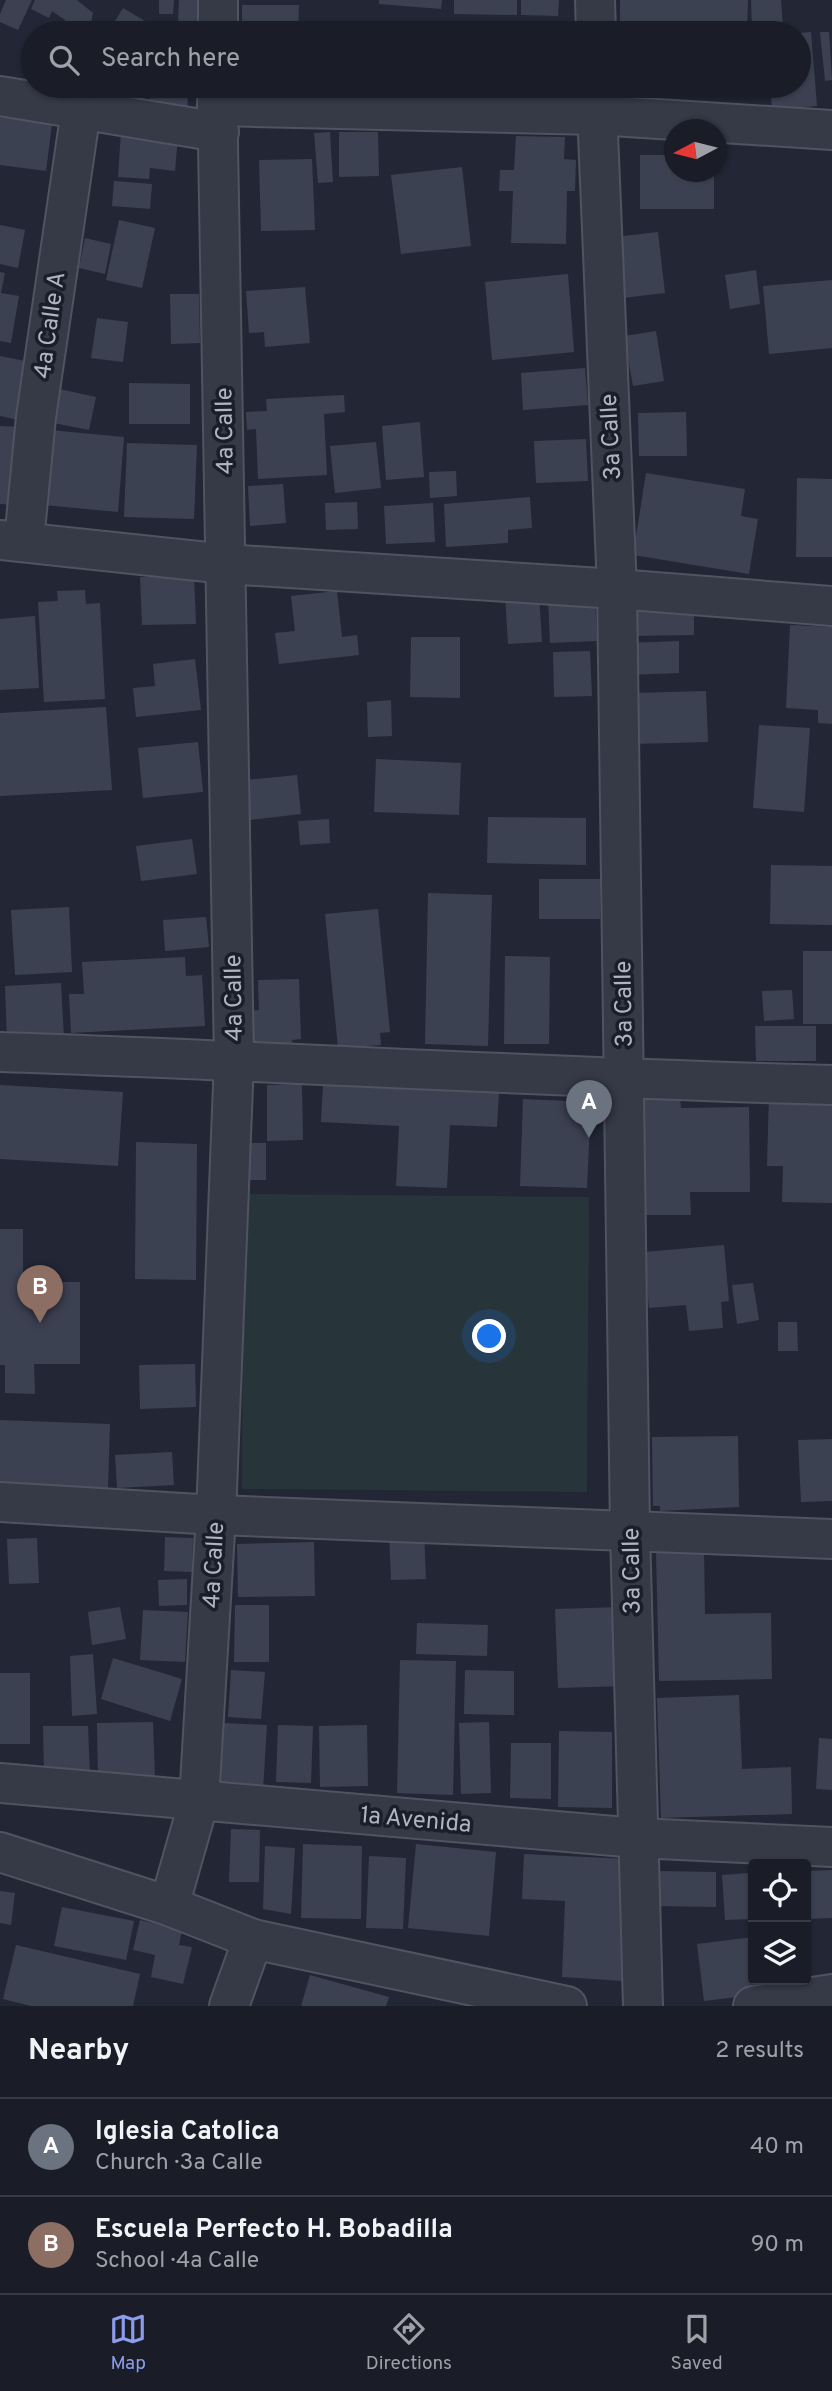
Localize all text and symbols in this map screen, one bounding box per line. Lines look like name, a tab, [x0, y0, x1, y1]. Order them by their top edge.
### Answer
search box	[21, 21, 811, 98]
icon: search	[45, 41, 83, 79]
text: Search here	[101, 43, 240, 76]
north arrow	[664, 119, 727, 182]
street label: 4a Calle A	[29, 270, 73, 381]
street label: 4a Calle	[210, 387, 242, 475]
street label: 3a Calle	[595, 393, 629, 481]
street label: 4a Calle	[219, 954, 251, 1042]
street label: 3a Calle	[609, 960, 641, 1048]
pin: A	[566, 1080, 612, 1138]
pin: B	[17, 1265, 63, 1323]
your location	[472, 1319, 506, 1353]
street label: 4a Calle	[198, 1521, 232, 1609]
street label: 3a Calle	[617, 1527, 649, 1615]
street label: 1a Avenida	[359, 1801, 473, 1841]
map controls	[748, 1859, 811, 1985]
button: locate	[748, 1859, 811, 1922]
button: layers	[748, 1922, 811, 1985]
text: Nearby	[28, 2033, 129, 2070]
text: 2 results	[715, 2037, 804, 2066]
text: Iglesia Catolica	[95, 2116, 280, 2149]
text: A	[43, 2133, 59, 2162]
text: 40 m	[750, 2133, 804, 2162]
text: Church · 3a Calle	[95, 2149, 263, 2178]
text: Escuela Perfecto H. Bobadilla	[95, 2214, 453, 2247]
text: B	[43, 2231, 59, 2260]
text: 90 m	[751, 2231, 804, 2260]
text: School · 4a Calle	[95, 2247, 259, 2276]
tab: Map	[109, 2310, 147, 2376]
tab: Directions	[366, 2310, 452, 2376]
tab: Saved	[671, 2310, 723, 2376]

